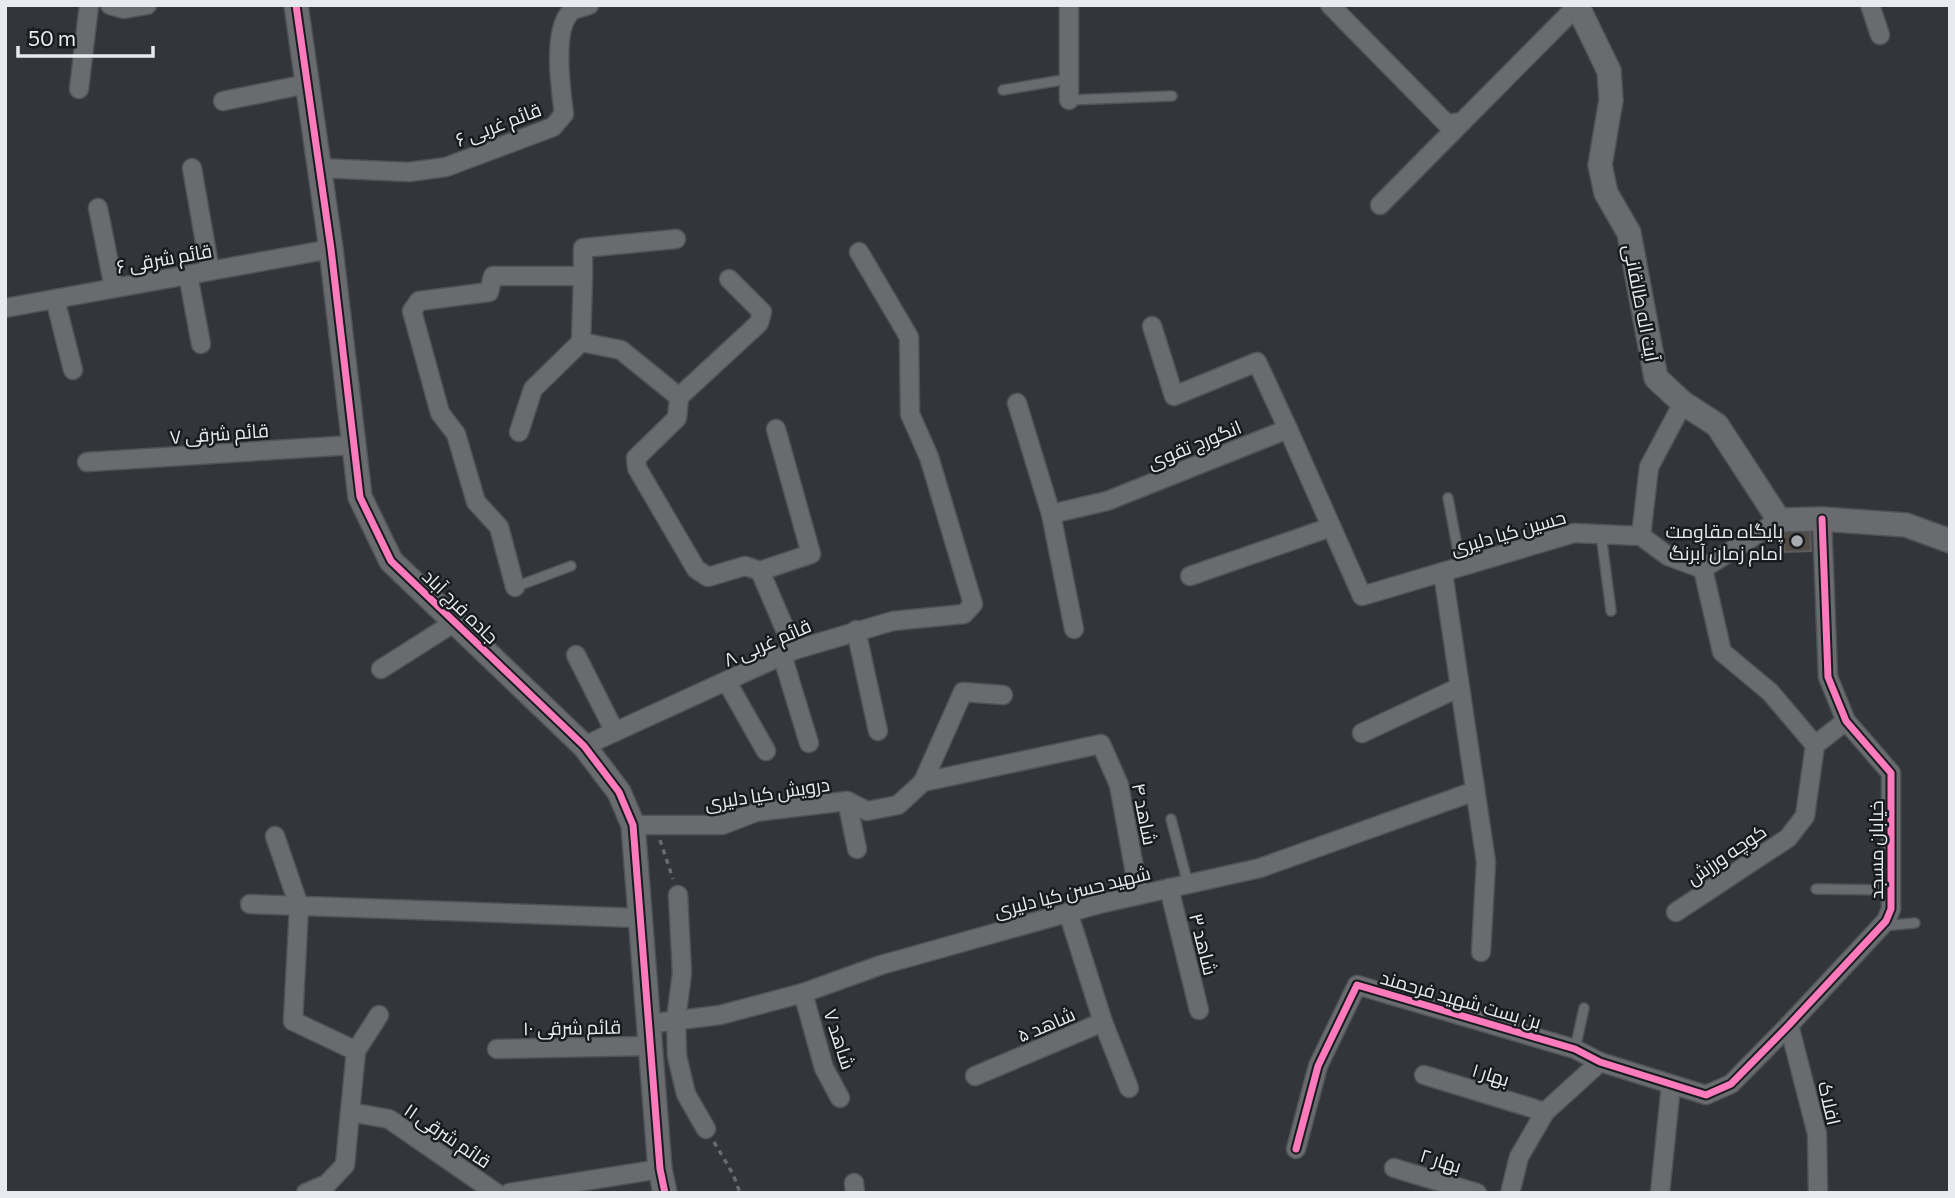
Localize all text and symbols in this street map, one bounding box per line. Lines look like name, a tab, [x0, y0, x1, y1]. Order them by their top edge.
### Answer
scale bar	[18, 14, 152, 58]
text: 50 m	[28, 25, 76, 50]
street label: قائم غربی ۶	[452, 97, 545, 154]
street label: قائم شرقی ۶	[114, 238, 214, 281]
street label: آیت اله طالقانی	[1618, 242, 1665, 364]
street label: انگورج تقوی	[1144, 415, 1246, 476]
street label: قائم شرقی ۷	[169, 418, 270, 451]
street label: حسین کیا دلیری	[1448, 505, 1569, 560]
place label: پایگاه مقاومت امام زمان آبرنگ	[1665, 519, 1783, 567]
marker: پایگاه مقاومت امام زمان آبرنگ	[1789, 533, 1805, 549]
street label: جاده فرج آباد	[416, 564, 504, 650]
street label: قائم غربی ۸	[720, 613, 815, 673]
street label: درویش کیا دلیری	[703, 772, 831, 815]
street label: شاهد ۴	[1128, 781, 1162, 847]
street label: خیابان مسجد	[1864, 801, 1888, 899]
street label: کوچه ورزش	[1682, 819, 1771, 891]
street label: شهید حسن کیا دلیری	[991, 860, 1153, 923]
street label: شاهد ۳	[1185, 911, 1223, 977]
street label: بن بست شهید فرحمند	[1377, 965, 1544, 1034]
street label: شاهد ۵	[1014, 1002, 1078, 1046]
street label: شاهد ۷	[819, 1006, 861, 1072]
street label: قائم شرقی ۱۰	[523, 1015, 621, 1042]
street label: بهار ۱	[1469, 1057, 1512, 1091]
street label: افلاک	[1814, 1079, 1846, 1127]
street label: قائم شرقی ۱۱	[399, 1098, 496, 1175]
street label: بهار ۲	[1417, 1143, 1464, 1178]

